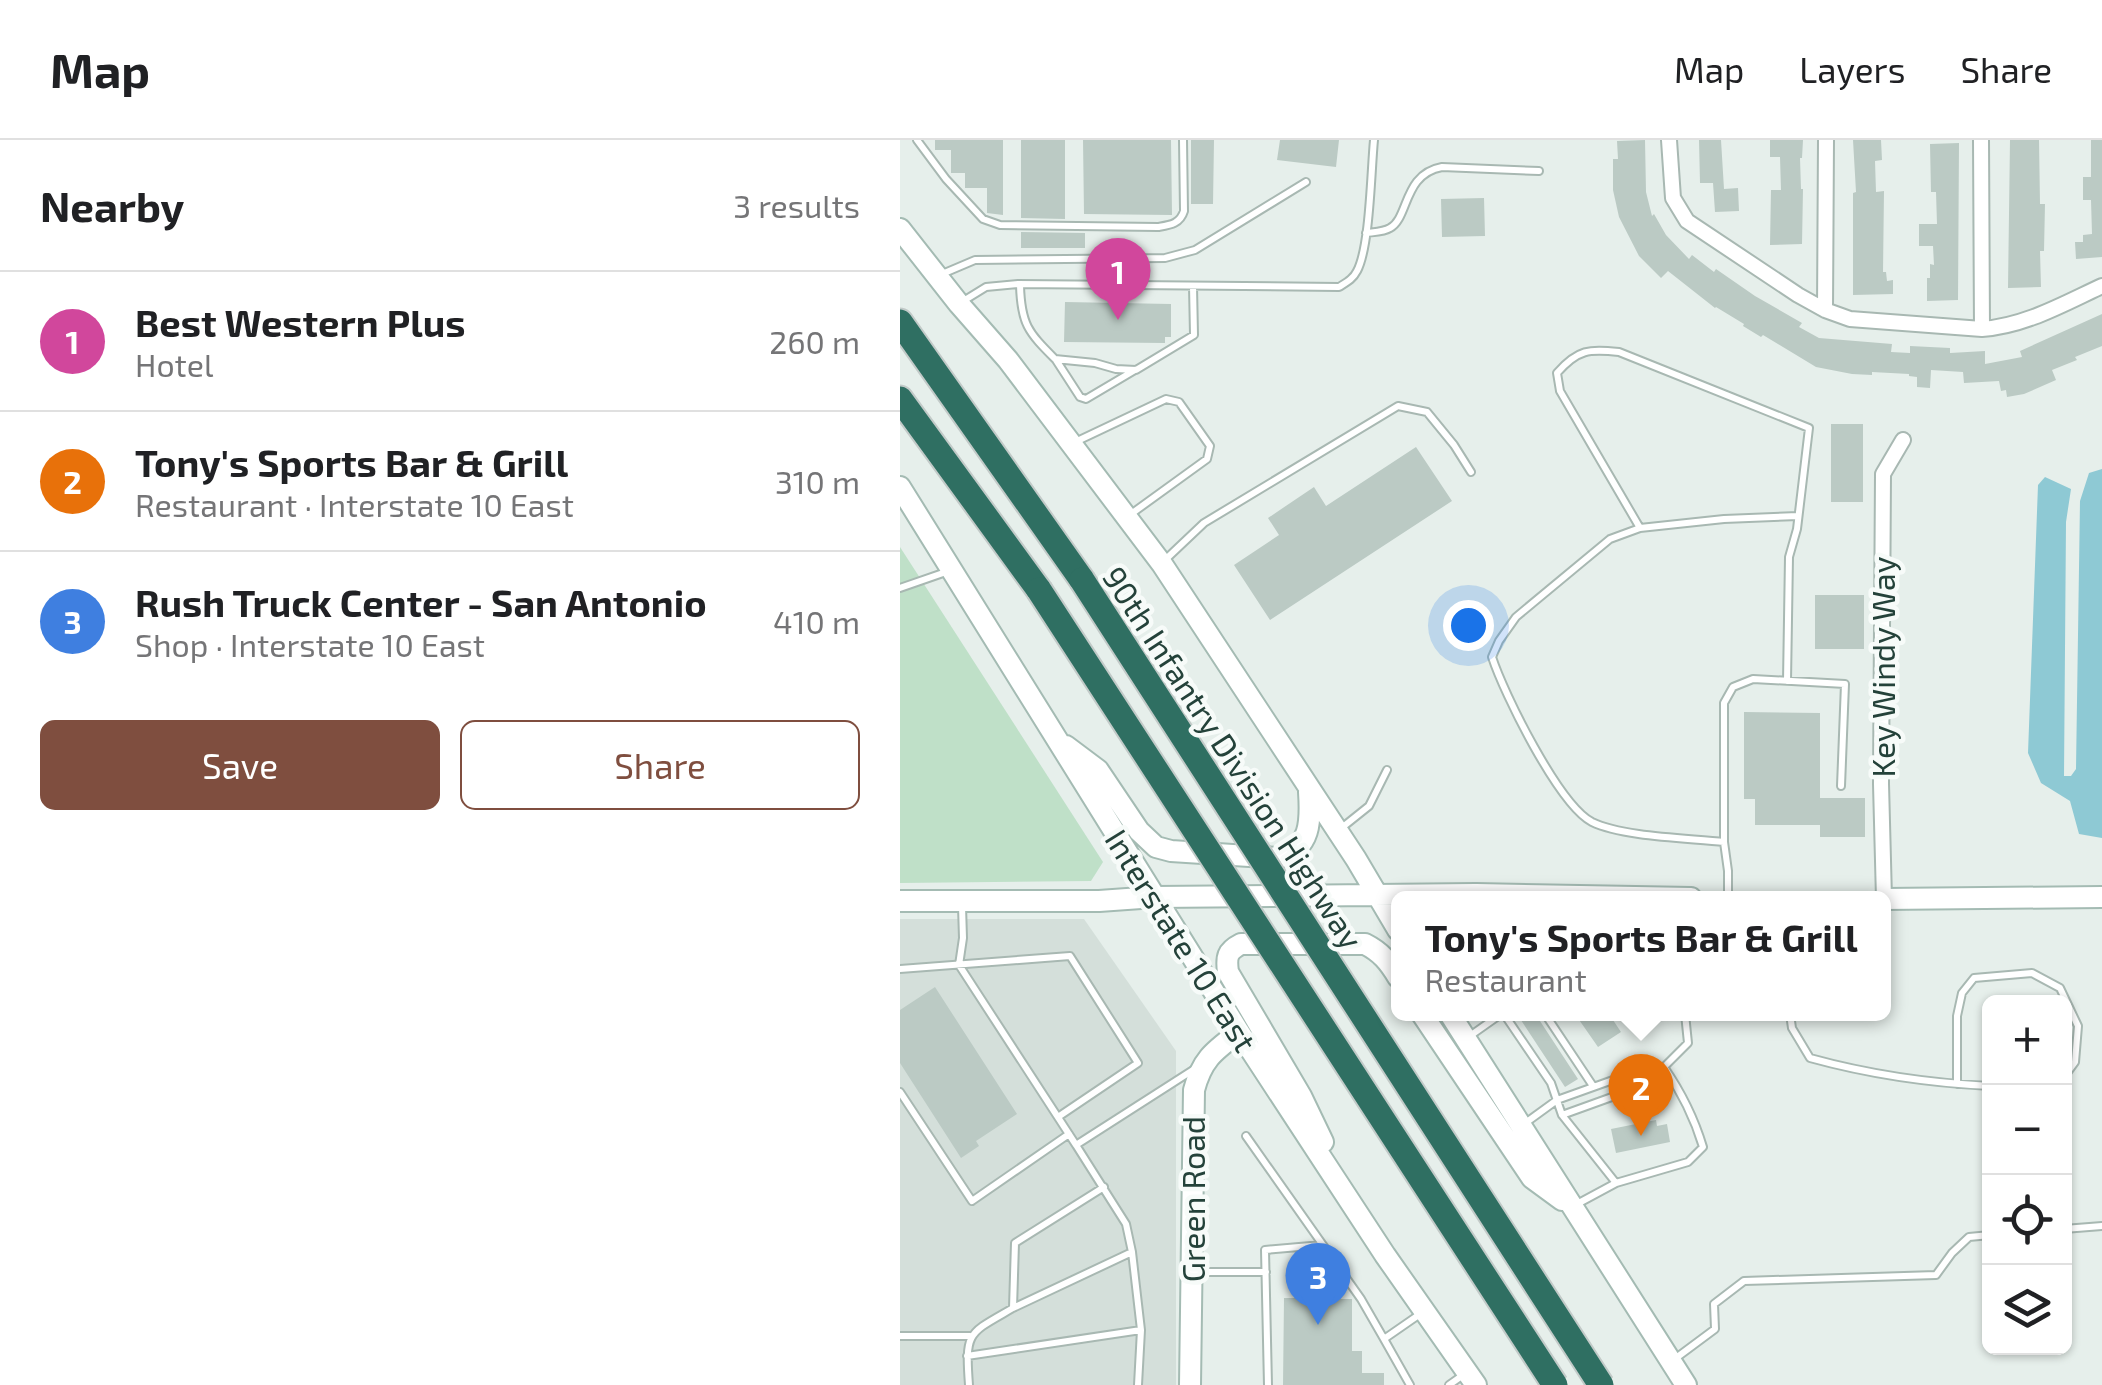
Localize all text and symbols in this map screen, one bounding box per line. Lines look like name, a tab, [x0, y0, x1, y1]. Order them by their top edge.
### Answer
text: Map	[50, 40, 150, 98]
text: Map	[1674, 48, 1744, 90]
text: Layers	[1799, 48, 1905, 90]
text: Share	[1960, 48, 2052, 90]
text: Nearby	[40, 180, 184, 230]
text: 3 results	[733, 186, 860, 224]
pin: 1	[1086, 238, 1150, 320]
text: Best Western Plus	[135, 299, 466, 345]
text: 1	[66, 322, 79, 360]
text: 260 m	[769, 322, 860, 360]
text: Hotel	[135, 345, 213, 383]
text: Tony's Sports Bar & Grill	[135, 439, 568, 485]
text: 2	[63, 462, 82, 500]
text: 310 m	[775, 462, 860, 500]
text: Restaurant · Interstate 10 East	[135, 485, 574, 523]
street label: Key Windy Way	[1863, 556, 1901, 778]
street label: 90th Infantry Division Highway	[1096, 559, 1372, 955]
text: Rush Truck Center - San Antonio	[135, 579, 707, 625]
your location	[1443, 600, 1494, 651]
text: 3	[63, 602, 82, 640]
text: 410 m	[773, 602, 860, 640]
text: Shop · Interstate 10 East	[135, 625, 485, 663]
button: Save	[40, 720, 440, 810]
button: Share	[460, 720, 860, 810]
street label: Interstate 10 East	[1098, 822, 1266, 1058]
popup	[1391, 891, 1891, 1021]
text: Tony's Sports Bar & Grill	[1424, 914, 1858, 960]
text: Restaurant	[1424, 960, 1587, 998]
map controls	[1982, 995, 2072, 1355]
button: +	[1982, 995, 2072, 1085]
pin: 2	[1608, 1054, 1674, 1136]
button: −	[1982, 1085, 2072, 1175]
street label: Green Road	[1173, 1116, 1211, 1282]
button: locate	[1982, 1175, 2072, 1265]
pin: 3	[1286, 1242, 1350, 1325]
button: layers	[1982, 1265, 2072, 1355]

